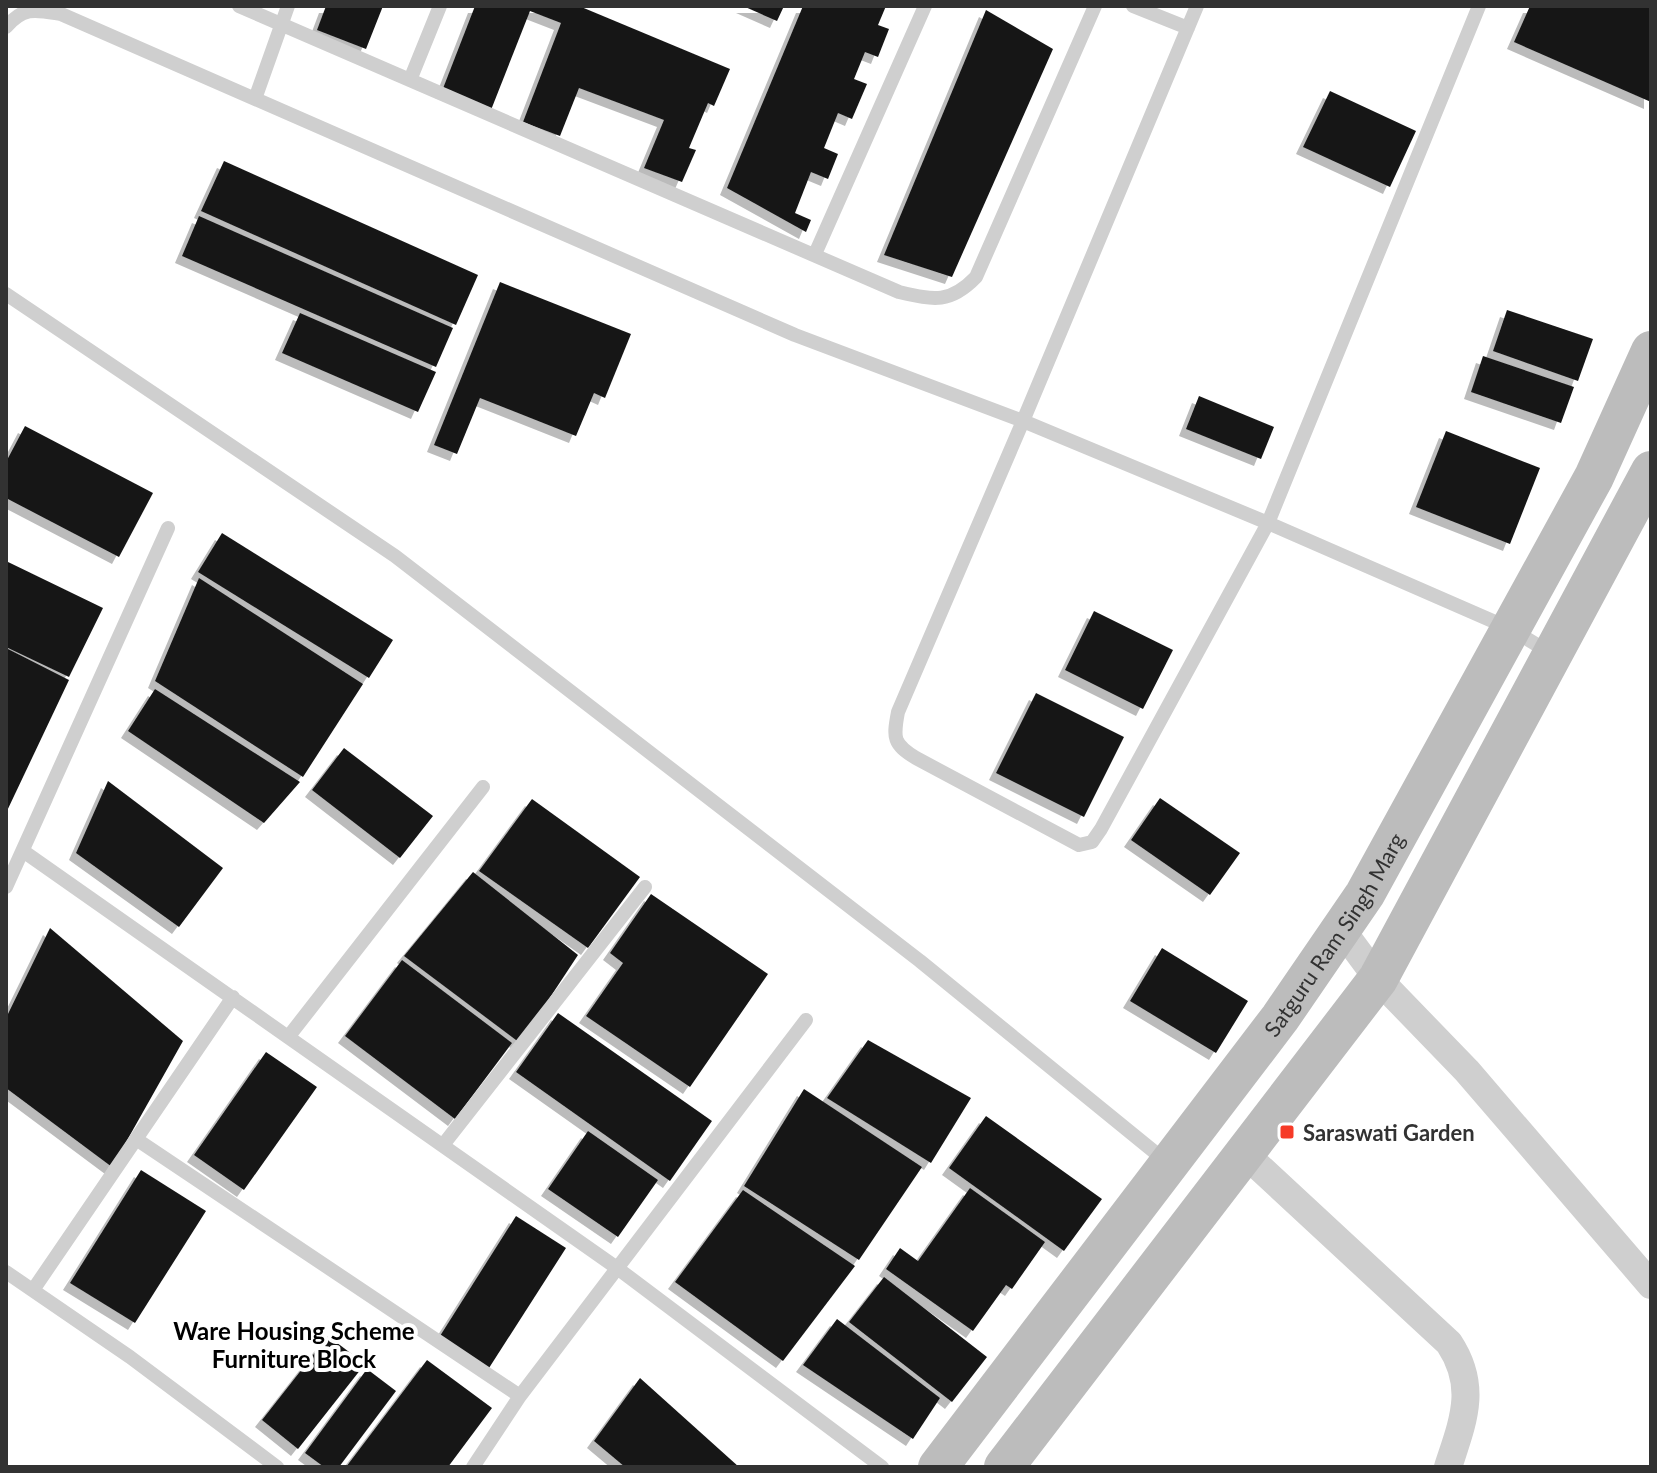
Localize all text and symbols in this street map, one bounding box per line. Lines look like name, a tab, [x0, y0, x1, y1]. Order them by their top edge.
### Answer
street label: Satguru Ram Singh Marg	[1258, 828, 1410, 1041]
place label: Saraswati Garden	[1303, 1119, 1475, 1146]
marker: Saraswati Garden	[1278, 1123, 1296, 1141]
district label: Ware Housing Scheme Furniture Block	[173, 1316, 415, 1373]

